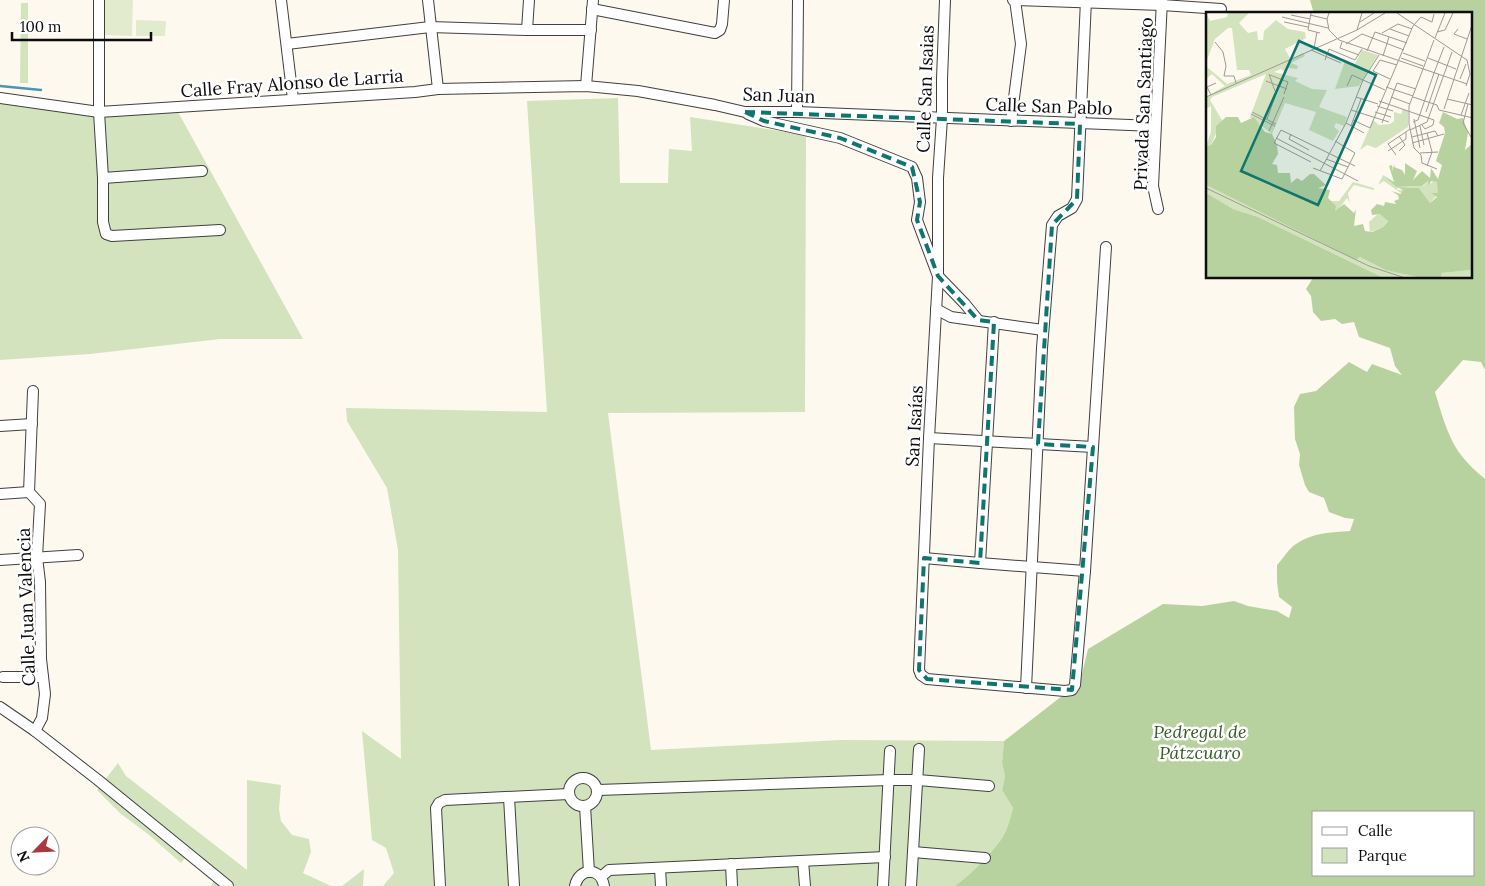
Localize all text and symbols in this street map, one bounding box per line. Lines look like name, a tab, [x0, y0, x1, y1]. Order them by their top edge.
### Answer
scale bar	[12, 10, 151, 42]
inset map	[1206, 12, 1472, 279]
text: 100 m	[20, 17, 61, 36]
street label: Privada San Santiago	[1128, 17, 1158, 191]
street label: Calle San Isaias	[911, 25, 939, 153]
street label: Calle Fray Alonso de Larria	[180, 64, 404, 102]
street label: San Juan	[742, 82, 816, 108]
street label: Calle San Pablo	[985, 92, 1113, 120]
street label: San Isaías	[900, 385, 928, 467]
street label: Calle Juan Valencia	[12, 527, 40, 687]
park label: Pedregal de Pátzcuaro	[1153, 720, 1247, 764]
legend	[1312, 811, 1475, 876]
text: Calle	[1358, 821, 1393, 840]
north arrow	[10, 826, 60, 876]
text: Parque	[1358, 846, 1407, 865]
text: N	[13, 848, 34, 865]

